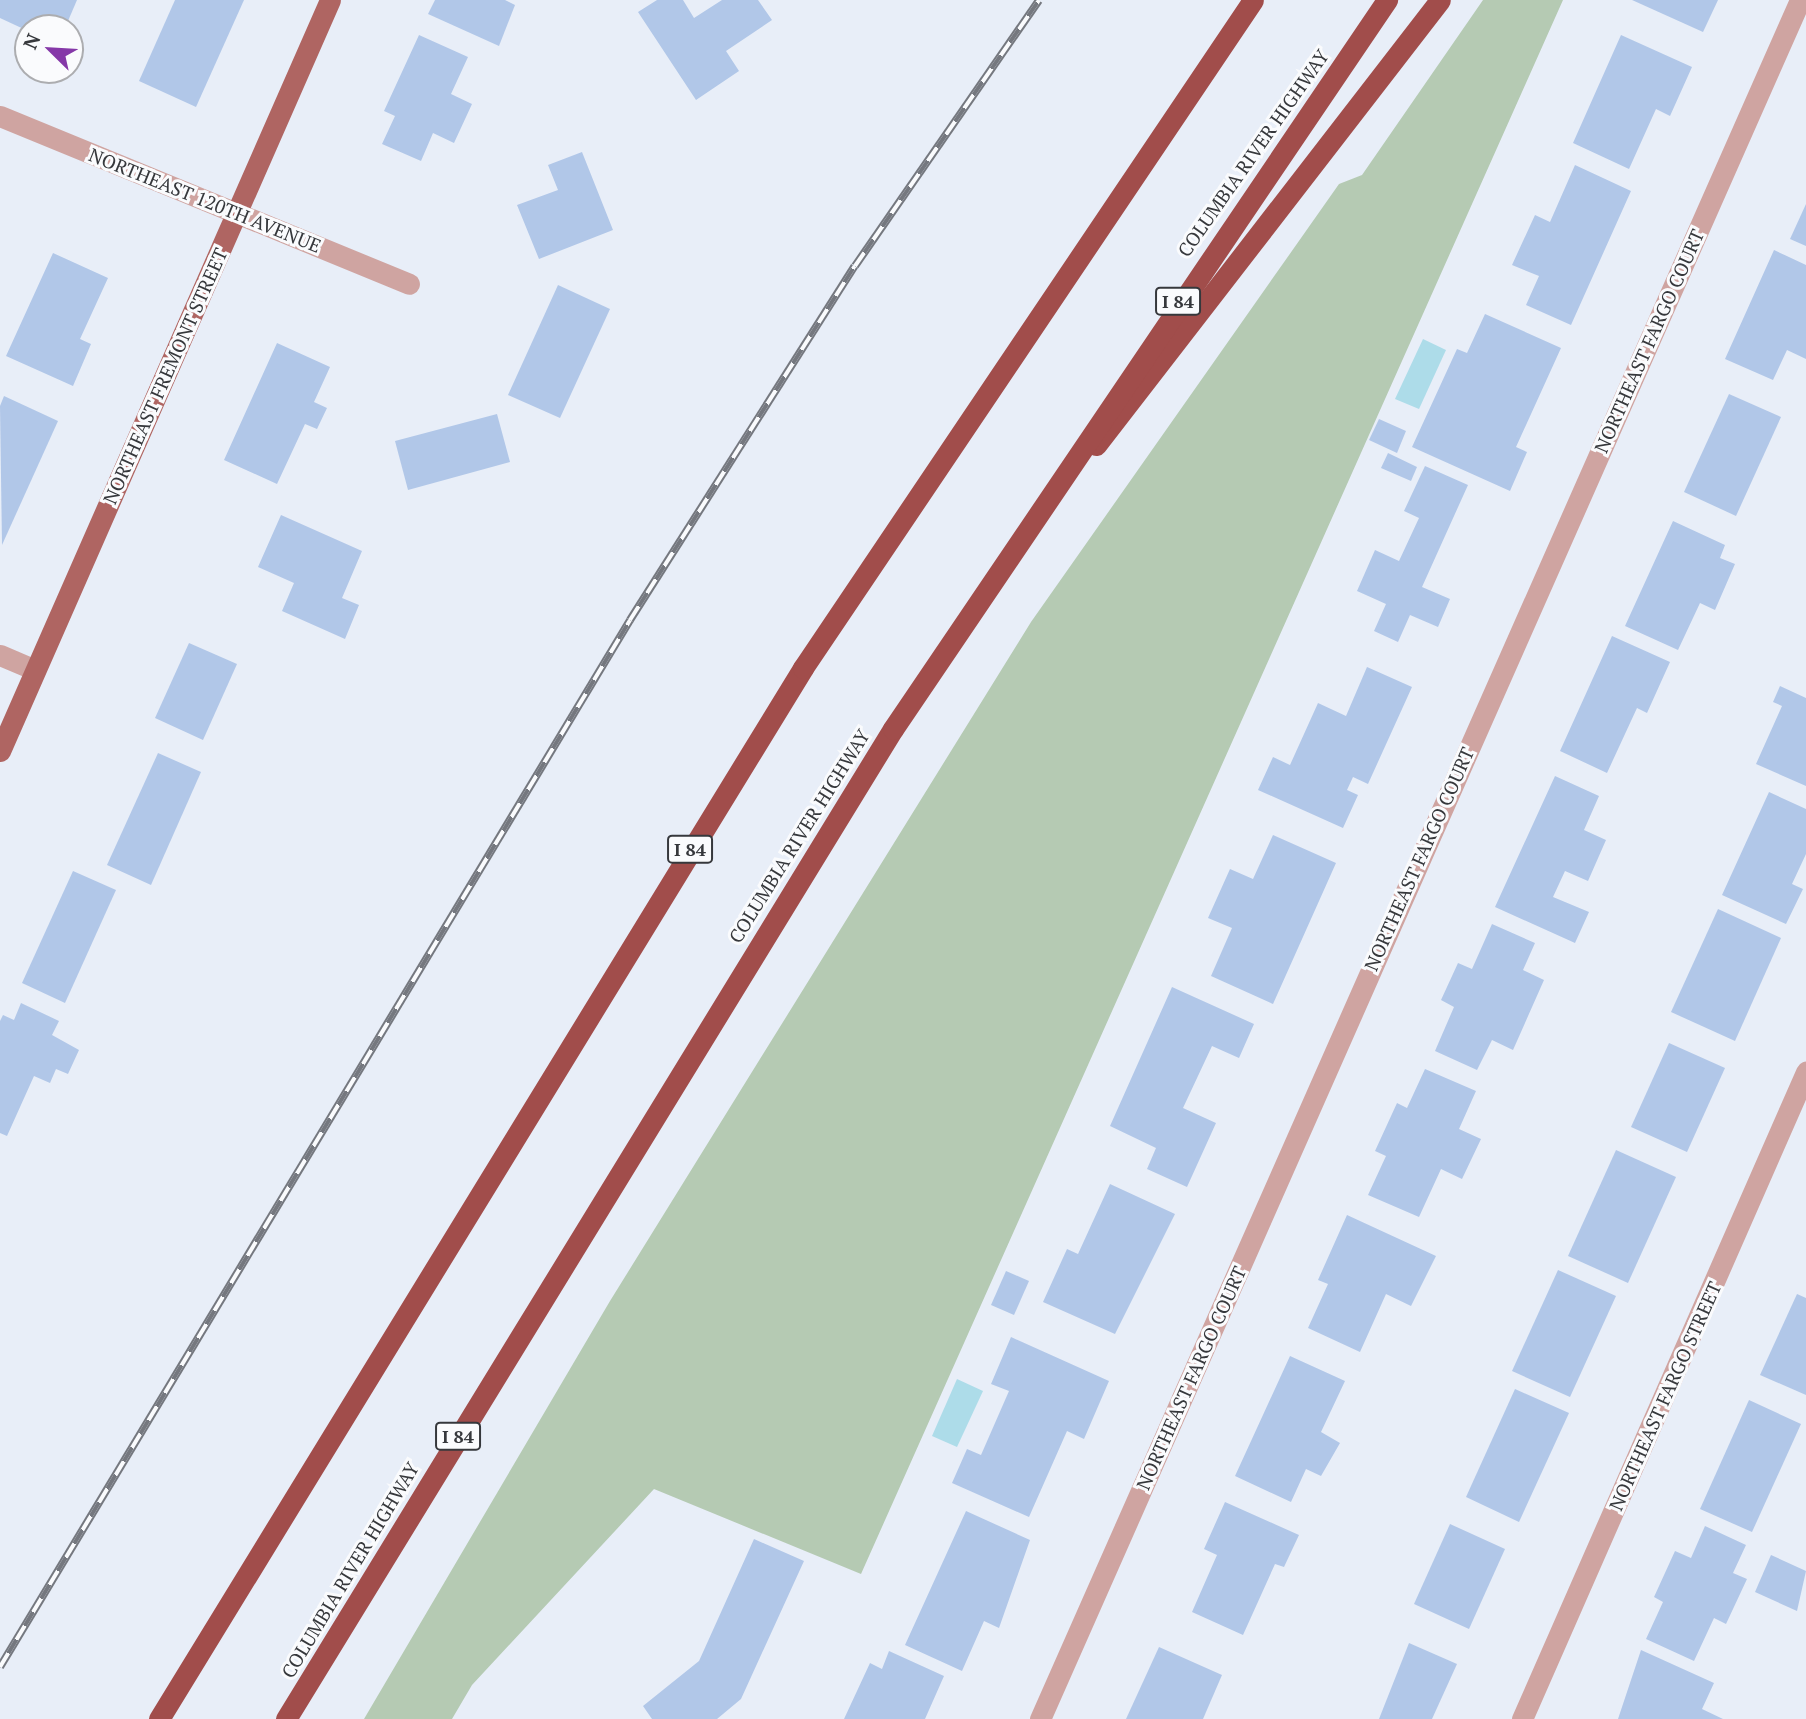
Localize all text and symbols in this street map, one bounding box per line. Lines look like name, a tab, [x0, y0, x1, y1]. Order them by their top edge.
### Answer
north arrow	[14, 14, 84, 84]
text: N	[17, 29, 46, 53]
street label: COLUMBIA RIVER HIGHWAY	[1173, 45, 1333, 261]
street label: NORTHEAST 120TH AVENUE	[85, 143, 325, 257]
street label: NORTHEAST FARGO COURT	[1589, 226, 1709, 456]
street label: NORTHEAST FREMONT STREET	[98, 245, 232, 507]
road number: I 84	[1154, 286, 1202, 316]
street label: COLUMBIA RIVER HIGHWAY	[724, 725, 874, 947]
street label: NORTHEAST FARGO COURT	[1359, 744, 1479, 974]
road number: I 84	[666, 834, 714, 864]
street label: NORTHEAST FARGO COURT	[1131, 1263, 1251, 1493]
street label: NORTHEAST FARGO STREET	[1604, 1278, 1726, 1514]
road number: I 84	[434, 1422, 482, 1450]
street label: COLUMBIA RIVER HIGHWAY	[276, 1458, 424, 1682]

